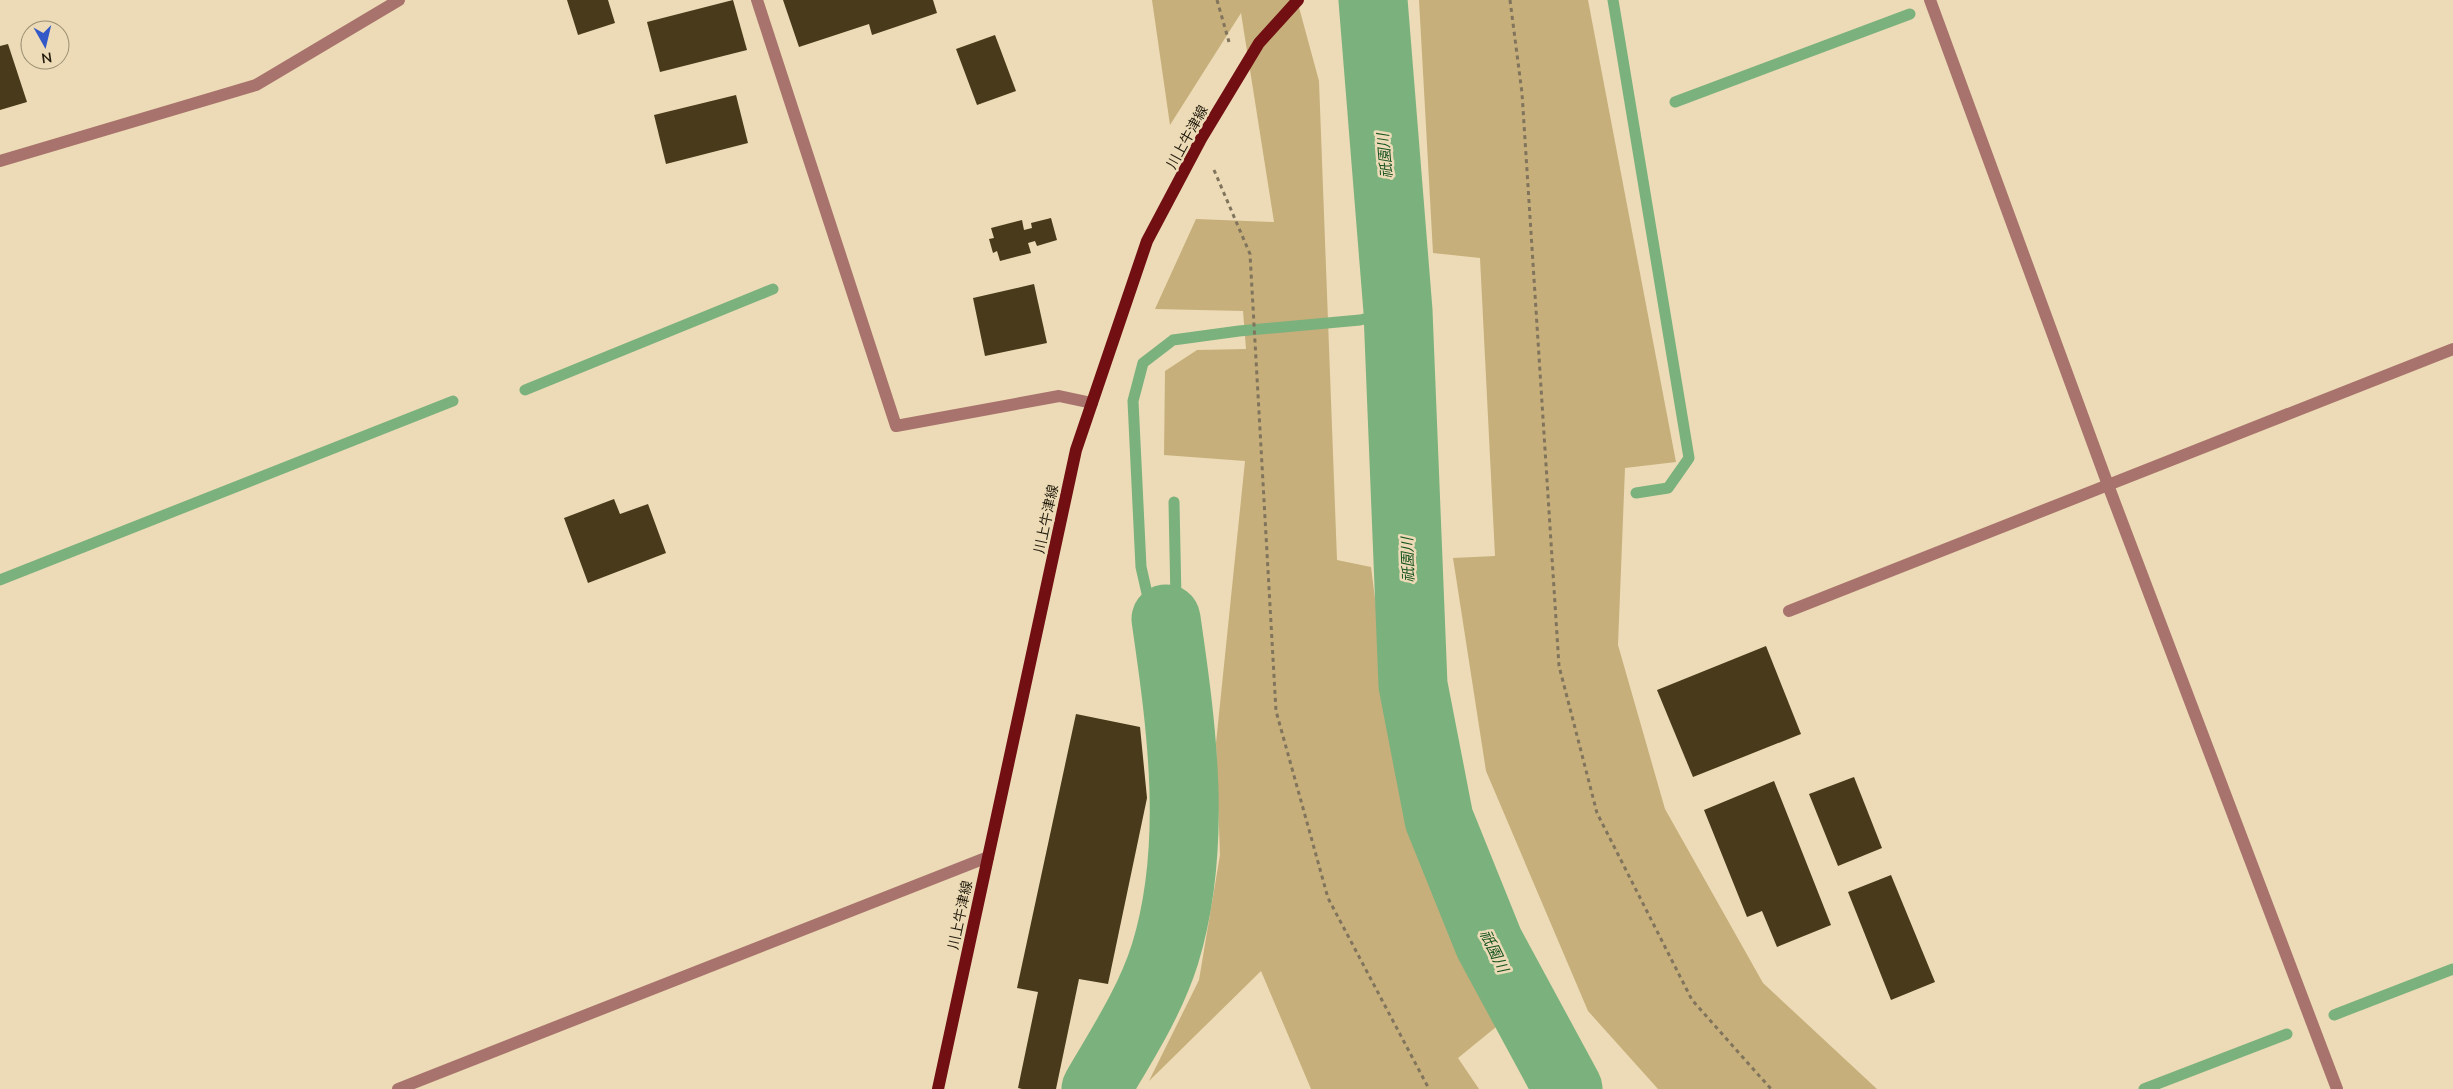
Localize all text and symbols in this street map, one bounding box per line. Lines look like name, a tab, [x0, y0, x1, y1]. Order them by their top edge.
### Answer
north arrow	[20, 20, 70, 70]
text: N	[40, 48, 53, 68]
street label: 川上牛津線	[1162, 102, 1212, 172]
water label: 祇園川	[1373, 131, 1396, 179]
street label: 川上牛津線	[1030, 483, 1062, 555]
water label: 祇園川	[1397, 535, 1418, 583]
street label: 川上牛津線	[944, 879, 976, 951]
water label: 祇園川	[1476, 926, 1514, 977]

